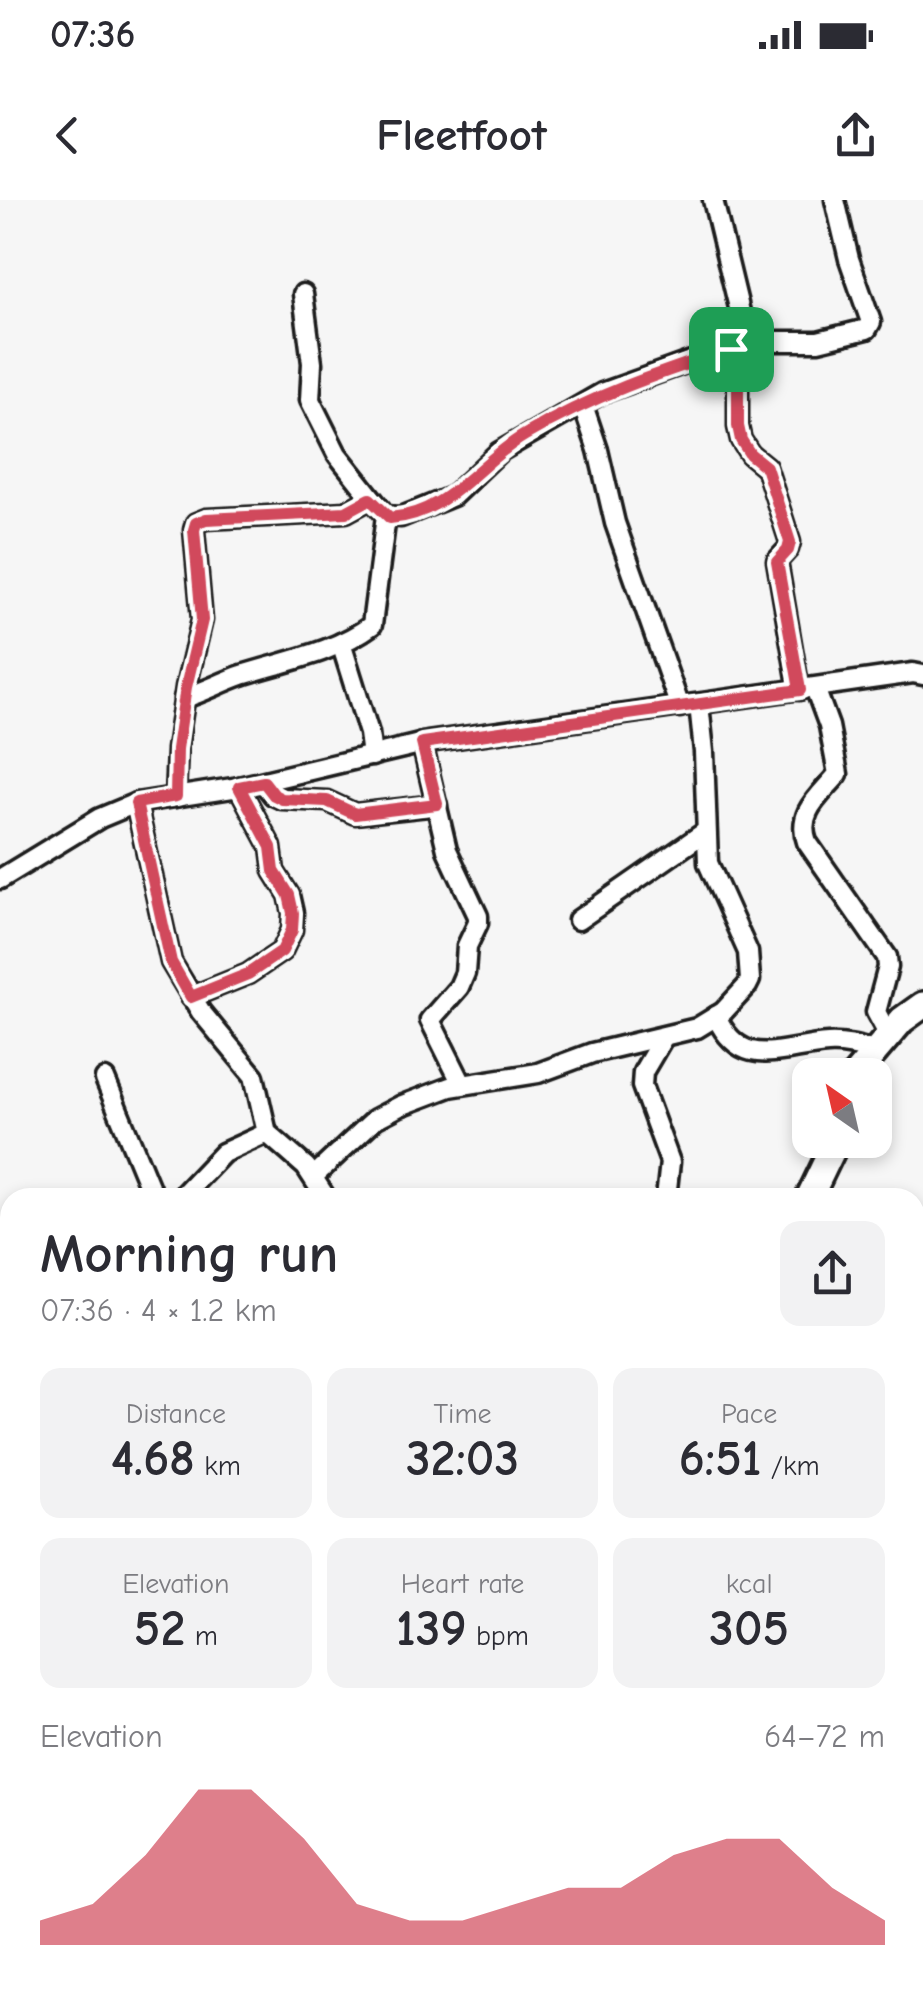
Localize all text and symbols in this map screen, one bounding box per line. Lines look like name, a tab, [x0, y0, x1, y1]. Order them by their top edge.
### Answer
text: 07:36	[50, 13, 135, 57]
icon: back	[40, 108, 95, 163]
icon: share	[828, 108, 883, 163]
text: Fleetfoot	[376, 109, 547, 161]
pin	[689, 307, 774, 392]
icon: arrive	[704, 322, 759, 377]
north arrow	[792, 1058, 892, 1158]
map controls	[792, 1058, 892, 1158]
button: share	[780, 1221, 885, 1326]
text: Morning run	[40, 1222, 338, 1286]
text: 07:36 · 4 × 1.2 km	[40, 1292, 277, 1329]
text: Distance	[126, 1398, 226, 1430]
text: Time	[433, 1398, 492, 1430]
text: Pace	[721, 1398, 777, 1430]
text: 4.68	[111, 1430, 195, 1488]
text: 32:03	[406, 1430, 519, 1488]
text: 6:51	[679, 1430, 761, 1488]
text: km	[195, 1450, 241, 1482]
text: /km	[761, 1450, 820, 1482]
text: Elevation	[122, 1568, 229, 1600]
text: Heart rate	[401, 1568, 524, 1600]
text: kcal	[726, 1568, 773, 1600]
text: 52	[134, 1600, 185, 1658]
text: 139	[396, 1600, 467, 1658]
text: 305	[709, 1600, 789, 1658]
text: m	[185, 1620, 218, 1652]
text: bpm	[467, 1620, 529, 1652]
text: Elevation	[40, 1718, 163, 1755]
text: 64–72 m	[764, 1718, 885, 1755]

